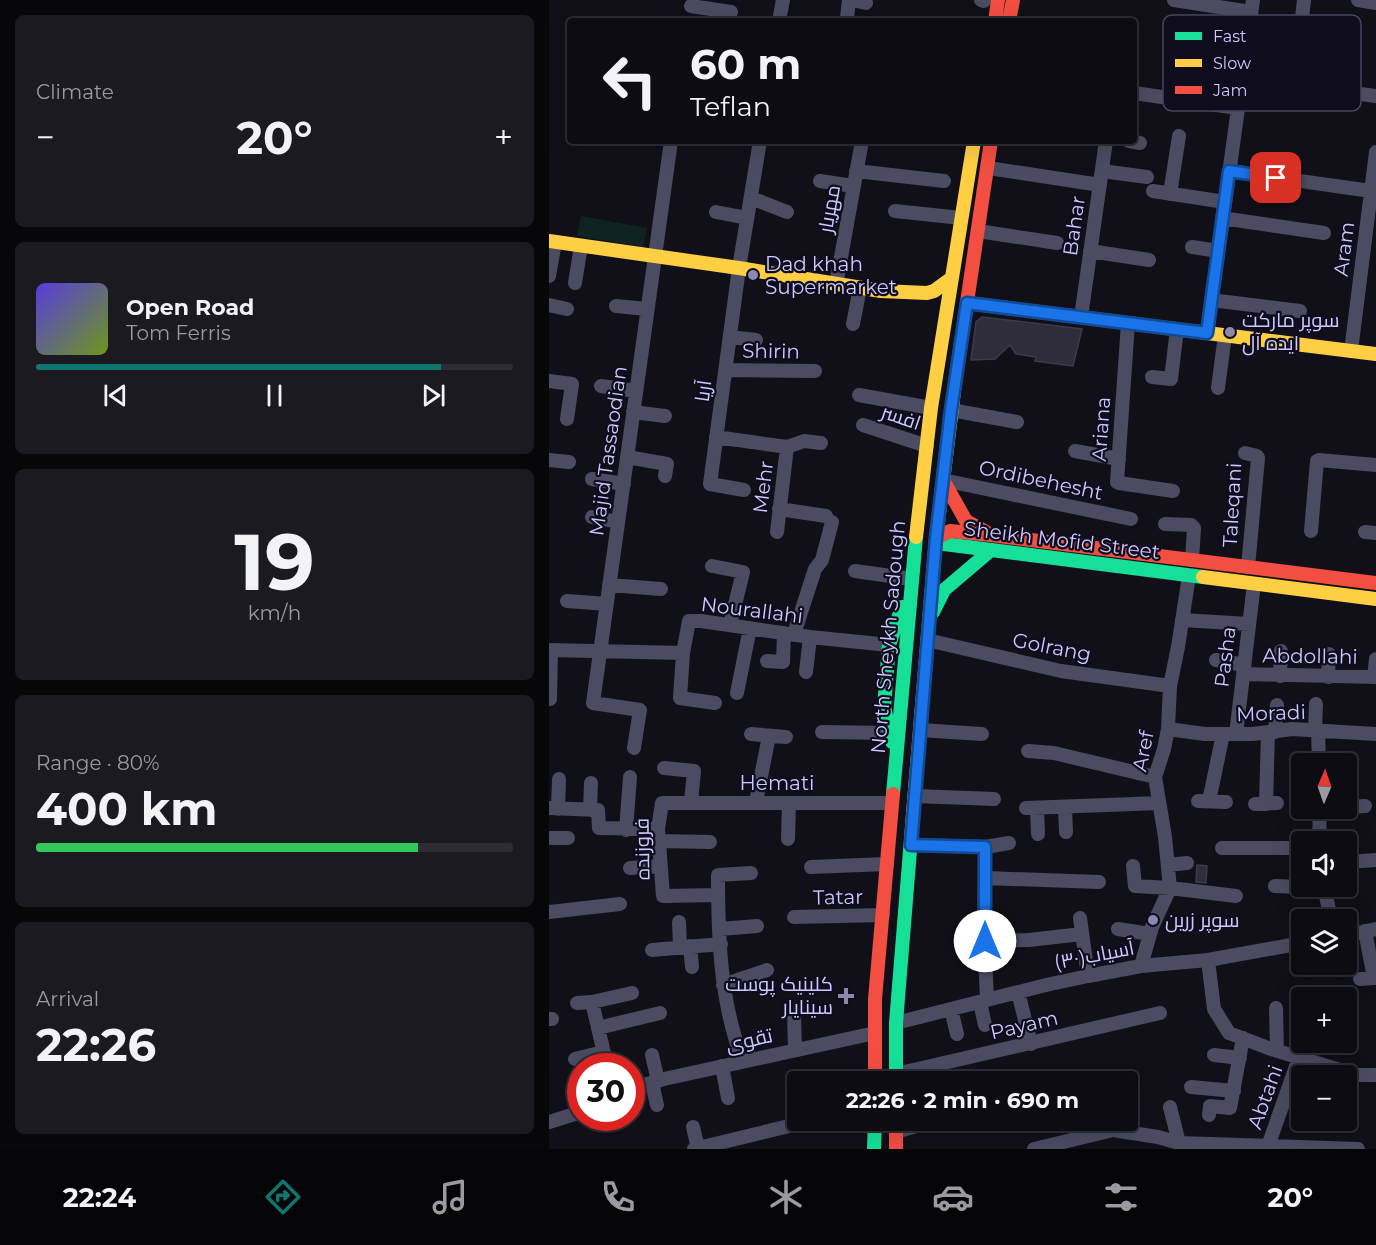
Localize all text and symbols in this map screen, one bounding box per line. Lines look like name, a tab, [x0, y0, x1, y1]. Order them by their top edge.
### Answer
legend	[1163, 15, 1361, 111]
text: Fast	[1213, 27, 1247, 46]
text: 60 m	[690, 38, 801, 90]
icon: left	[591, 42, 669, 120]
text: Slow	[1213, 54, 1251, 73]
text: Climate	[36, 80, 114, 104]
text: Jam	[1212, 81, 1247, 100]
text: Teflan	[690, 90, 771, 123]
text: 20°	[237, 110, 312, 165]
text: −	[36, 117, 55, 157]
text: +	[494, 117, 513, 157]
pin	[1250, 152, 1301, 203]
icon: arrive	[1259, 161, 1292, 194]
street label: مهریار	[813, 183, 846, 236]
street label: Bahar	[1058, 195, 1090, 257]
street label: Aram	[1329, 220, 1359, 278]
place label: Dad khah Supermarket	[765, 252, 897, 299]
marker: Dad khah Supermarket	[746, 268, 760, 282]
text: Open Road	[126, 294, 254, 321]
place label: سوپر مارکت ایده آل	[1242, 308, 1340, 356]
text: Tom Ferris	[126, 321, 231, 345]
marker: سوپر مارکت ایده آل	[1223, 325, 1237, 339]
street label: Shirin	[742, 338, 800, 364]
street label: Majid Tassaodian	[584, 364, 632, 538]
street label: آریا	[690, 378, 716, 404]
icon: previous	[99, 379, 132, 412]
icon: pause	[258, 379, 291, 412]
icon: next	[417, 379, 450, 412]
street label: Ariana	[1087, 396, 1115, 462]
street label: افسر	[877, 399, 924, 435]
street label: Ordibehesht	[977, 455, 1105, 505]
street label: Mehr	[748, 459, 778, 515]
street label: Taleqani	[1218, 462, 1246, 548]
text: 19	[234, 514, 315, 610]
street label: Sheikh Mofid Street	[963, 516, 1161, 564]
street label: North Sheykh Sadough	[866, 519, 910, 755]
street label: Nourallahi	[700, 592, 804, 628]
text: km/h	[248, 601, 301, 625]
street label: Pasha	[1209, 625, 1241, 689]
street label: Golrang	[1011, 628, 1093, 666]
street label: Abdollahi	[1262, 643, 1358, 669]
street label: Moradi	[1236, 700, 1306, 726]
street label: Aref	[1127, 727, 1159, 773]
text: Range · 80%	[36, 751, 160, 775]
north arrow	[1291, 753, 1357, 819]
map controls	[1291, 753, 1357, 1131]
street label: Hemati	[740, 771, 814, 795]
text: 400 km	[36, 781, 217, 836]
street label: فروزنده	[629, 818, 655, 880]
button: sound	[1291, 831, 1357, 897]
street label: Tatar	[813, 885, 863, 909]
place label: سوپر زرین	[1165, 908, 1240, 933]
position arrow	[953, 909, 1017, 973]
button: layers	[1291, 909, 1357, 975]
marker: سوپر زرین	[1146, 913, 1160, 927]
street label: آسیاب(۳۰)	[1052, 935, 1137, 975]
place label: کلینیک پوست سینایار	[725, 972, 833, 1019]
text: Arrival	[36, 987, 99, 1011]
marker: کلینیک پوست سینایار	[837, 987, 855, 1005]
button: +	[1291, 987, 1357, 1053]
street label: Payam	[988, 1006, 1060, 1044]
text: 22:26	[36, 1017, 156, 1072]
street label: تقوی	[723, 1023, 776, 1058]
speed limit sign: 30	[567, 1053, 645, 1131]
street label: Abtahi	[1242, 1062, 1288, 1132]
button: −	[1291, 1065, 1357, 1131]
text: 22:26 · 2 min · 690 m	[846, 1087, 1079, 1114]
icon: directions	[262, 1176, 304, 1218]
icon: music	[429, 1176, 471, 1218]
icon: phone	[597, 1176, 639, 1218]
icon: climate	[765, 1176, 807, 1218]
icon: car	[932, 1176, 974, 1218]
icon: filters	[1100, 1176, 1142, 1218]
text: 22:24	[63, 1181, 136, 1214]
text: 20°	[1268, 1181, 1313, 1214]

